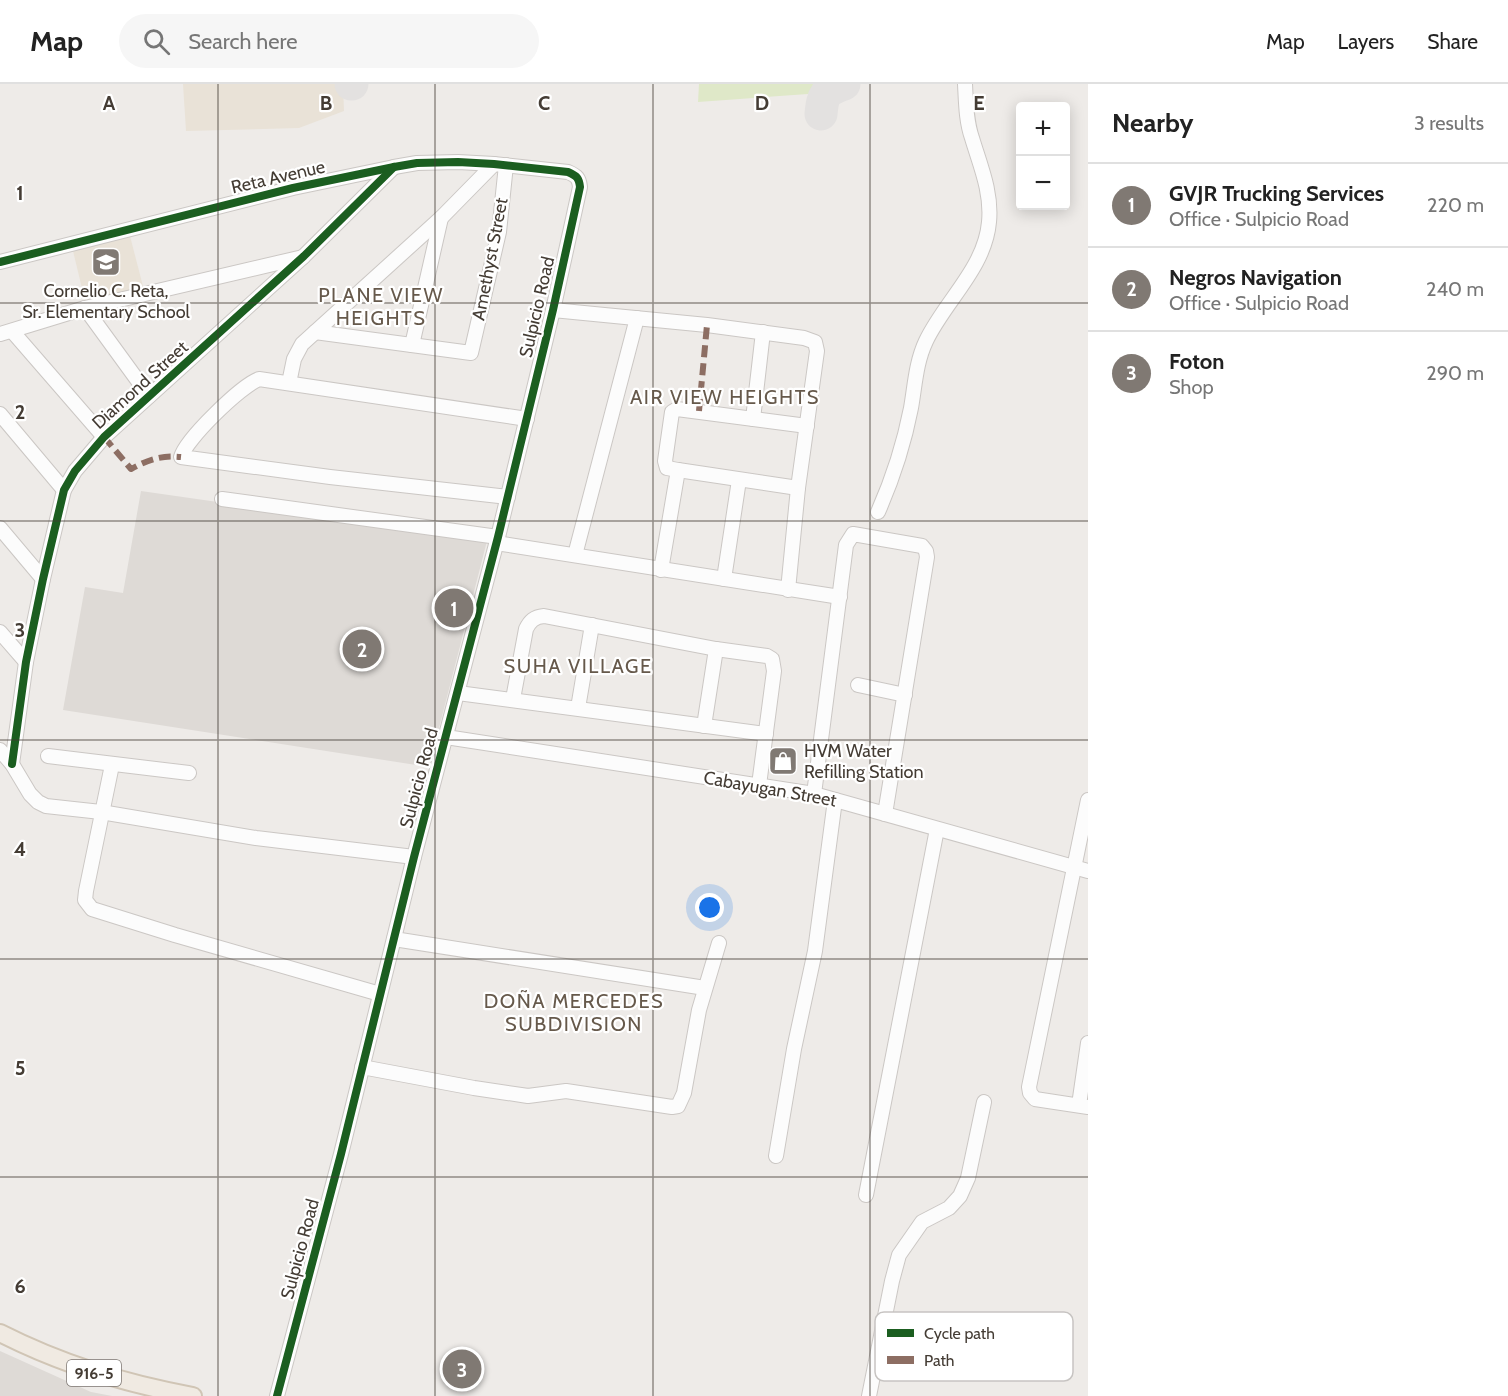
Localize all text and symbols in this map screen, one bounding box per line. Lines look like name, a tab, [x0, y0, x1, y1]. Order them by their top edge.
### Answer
search box	[119, 14, 539, 68]
text: Map	[30, 24, 83, 58]
icon: search	[140, 25, 173, 58]
text: Search here	[188, 28, 297, 55]
text: Map	[1266, 29, 1305, 54]
text: Layers	[1338, 29, 1394, 54]
text: Share	[1427, 29, 1478, 54]
text: A	[103, 91, 116, 115]
text: B	[320, 91, 332, 115]
text: C	[538, 91, 550, 115]
text: D	[755, 91, 769, 115]
text: E	[973, 91, 985, 115]
map controls	[1016, 102, 1070, 210]
button: +	[1016, 102, 1070, 156]
text: Nearby	[1112, 107, 1193, 139]
text: 3 results	[1414, 111, 1484, 135]
street label: Reta Avenue	[229, 156, 327, 198]
button: −	[1016, 156, 1070, 210]
text: GVJR Trucking Services	[1169, 180, 1384, 207]
text: 1	[16, 181, 24, 205]
text: 1	[1128, 193, 1135, 217]
text: 220 m	[1427, 193, 1484, 217]
street label: Amethyst Street	[467, 196, 513, 322]
text: Office · Sulpicio Road	[1169, 207, 1349, 231]
school or university icon: Cornelio C. Reta, Sr. Elementary School	[90, 246, 122, 278]
street label: Sulpicio Road	[515, 254, 559, 360]
text: Negros Navigation	[1169, 264, 1342, 291]
text: 2	[1126, 277, 1137, 301]
text: 240 m	[1426, 277, 1484, 301]
place label: Cornelio C. Reta, Sr. Elementary School	[22, 280, 191, 323]
district label: PLANE VIEW HEIGHTS	[318, 283, 444, 330]
text: Office · Sulpicio Road	[1169, 291, 1349, 315]
street label: Diamond Street	[88, 336, 192, 434]
text: Foton	[1169, 348, 1224, 375]
text: 3	[1126, 361, 1137, 385]
text: 290 m	[1426, 361, 1484, 385]
text: Shop	[1169, 375, 1214, 399]
district label: AIR VIEW HEIGHTS	[630, 385, 820, 409]
text: 2	[15, 400, 25, 424]
pin: 1	[434, 586, 474, 630]
text: 3	[15, 618, 25, 642]
pin: 2	[342, 626, 382, 672]
district label: SUHA VILLAGE	[503, 654, 653, 678]
street label: Sulpicio Road	[395, 725, 443, 831]
place label: HVM Water Refilling Station	[804, 740, 924, 783]
shop icon: HVM Water Refilling Station	[767, 745, 799, 777]
street label: Cabayugan Street	[702, 766, 838, 812]
text: 4	[14, 837, 26, 861]
your location	[695, 893, 724, 922]
district label: DOÑA MERCEDES SUBDIVISION	[484, 989, 664, 1036]
text: 5	[15, 1056, 25, 1080]
street label: Sulpicio Road	[276, 1196, 324, 1302]
text: 6	[14, 1274, 26, 1298]
legend	[875, 1312, 1073, 1381]
text: Cycle path	[924, 1324, 995, 1343]
pin: 3	[442, 1346, 482, 1392]
text: Path	[924, 1351, 955, 1370]
road number: 916-5	[67, 1360, 121, 1386]

